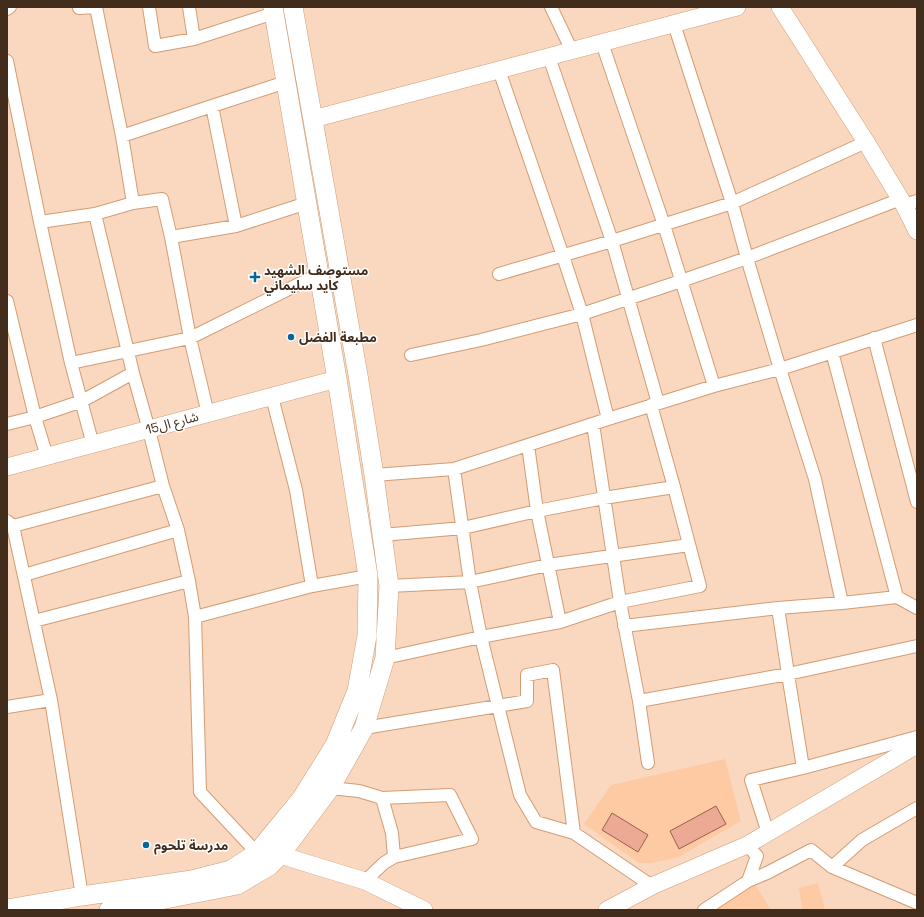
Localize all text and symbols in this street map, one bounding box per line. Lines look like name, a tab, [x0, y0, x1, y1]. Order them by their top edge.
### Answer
place label: مستوصف الشهيد كايد سليماني	[264, 262, 368, 296]
marker: مستوصف الشهيد كايد سليماني	[249, 271, 261, 283]
place label: مطبعة الفضل	[299, 329, 377, 346]
marker: مطبعة الفضل	[286, 332, 296, 342]
street label: شارع ال15	[144, 408, 201, 440]
place label: مدرسة تلحوم	[154, 837, 228, 855]
marker: مدرسة تلحوم	[141, 840, 151, 850]

